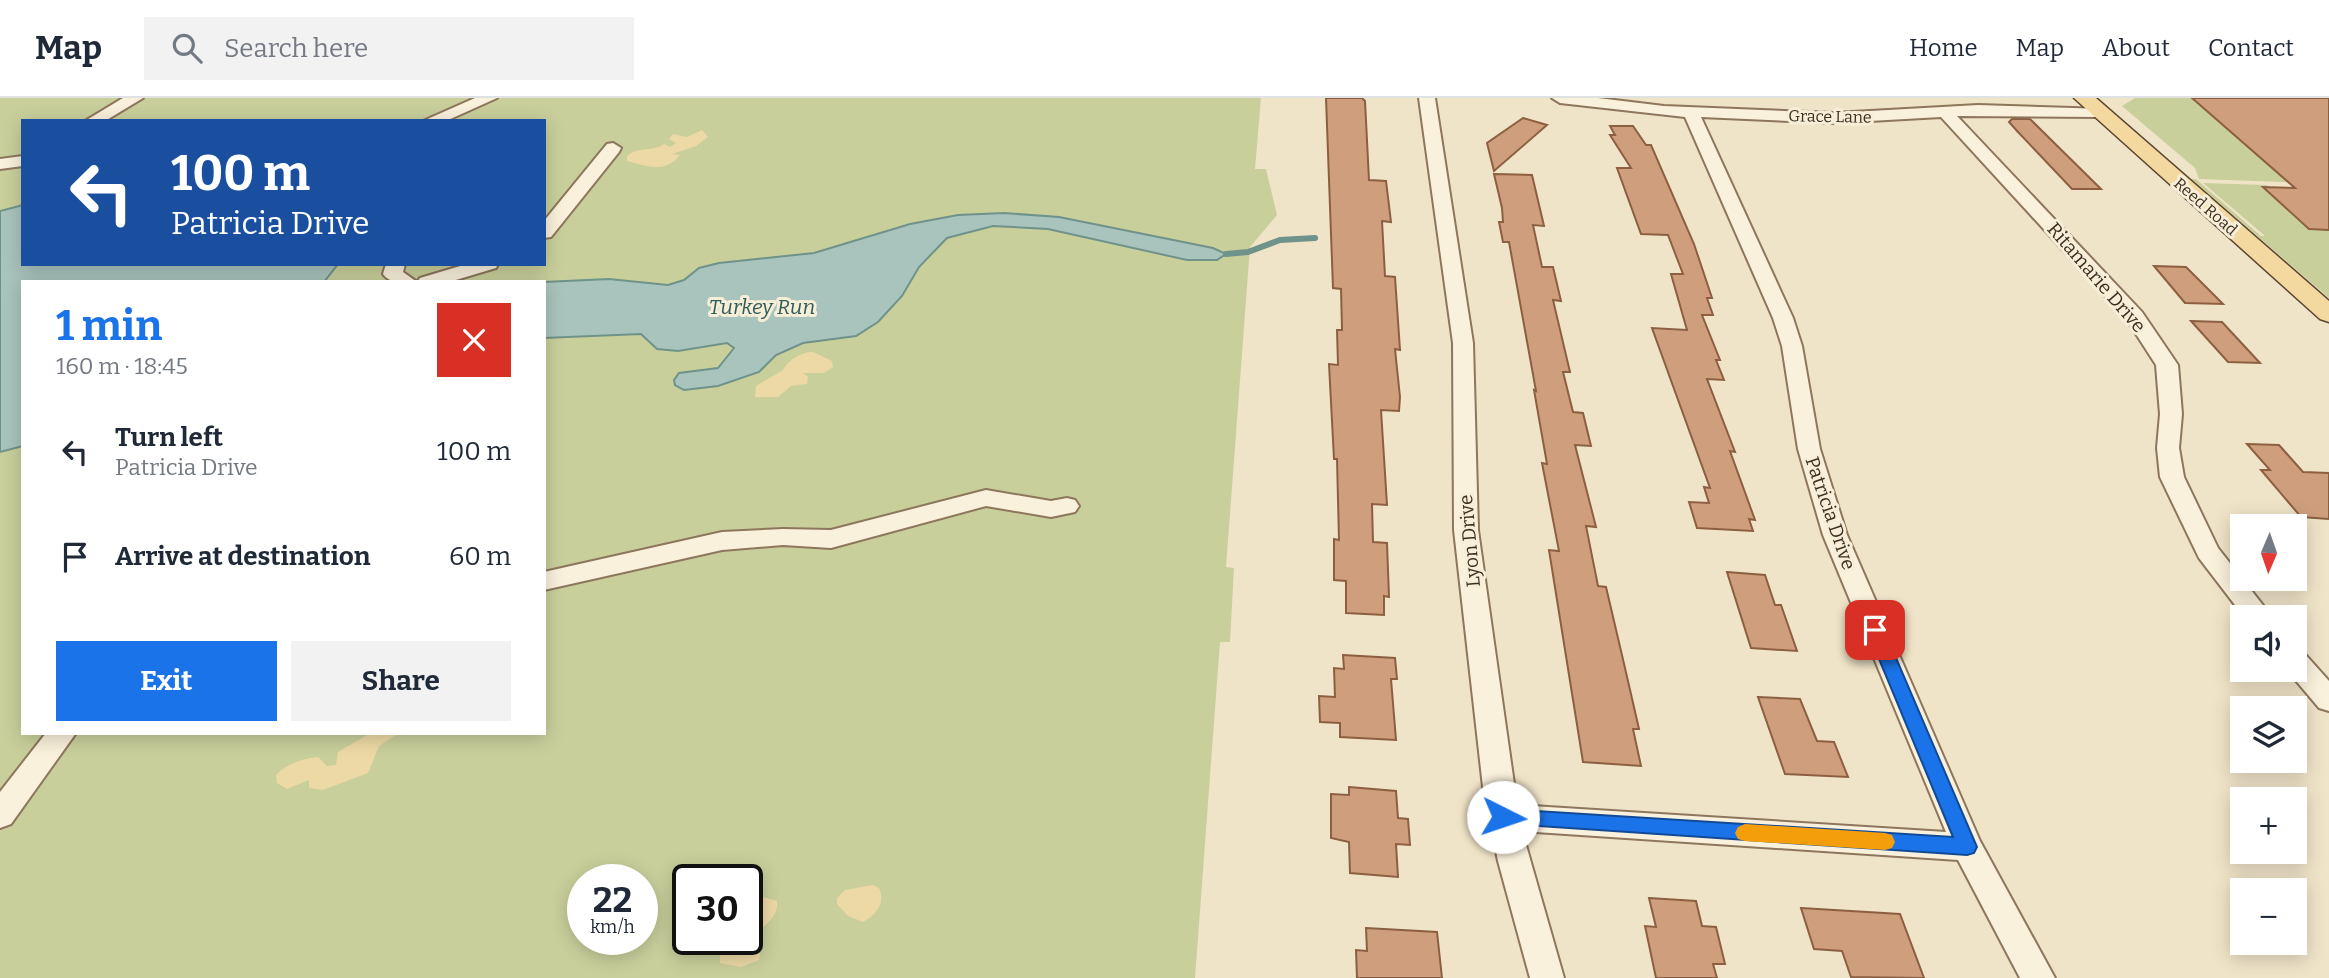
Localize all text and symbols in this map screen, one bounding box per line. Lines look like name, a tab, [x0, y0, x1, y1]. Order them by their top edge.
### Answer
search box	[144, 17, 634, 80]
text: Map	[35, 28, 102, 68]
icon: search	[168, 29, 206, 67]
text: Search here	[224, 33, 368, 64]
text: Home	[1909, 34, 1978, 62]
text: Map	[2016, 34, 2064, 62]
text: About	[2102, 34, 2170, 62]
text: Contact	[2208, 34, 2294, 62]
street label: Grace Lane	[1788, 106, 1872, 127]
text: 100 m	[171, 144, 310, 203]
icon: left	[56, 147, 147, 238]
street label: Reed Road	[2170, 174, 2242, 239]
text: Patricia Drive	[171, 204, 370, 242]
street label: Ritamarie Drive	[2043, 218, 2151, 337]
water label: Turkey Run	[709, 294, 815, 320]
text: 1 min	[56, 301, 162, 351]
button: close	[437, 303, 511, 377]
text: 160 m · 18:45	[56, 352, 188, 380]
text: Turn left	[115, 422, 223, 453]
icon: left	[56, 433, 94, 471]
text: 100 m	[437, 436, 511, 467]
text: Patricia Drive	[115, 453, 258, 481]
street label: Patricia Drive	[1800, 454, 1861, 573]
street label: Lyon Drive	[1454, 494, 1485, 588]
north arrow	[2230, 514, 2306, 592]
map controls	[2230, 514, 2307, 955]
icon: arrive	[56, 538, 94, 576]
text: Arrive at destination	[115, 541, 370, 572]
text: 60 m	[449, 541, 511, 572]
pin	[1845, 600, 1905, 660]
button: sound	[2230, 605, 2307, 682]
icon: arrive	[1856, 611, 1894, 649]
button: Exit	[56, 641, 277, 721]
button: Share	[291, 641, 511, 721]
button: layers	[2230, 696, 2307, 773]
position arrow	[1466, 780, 1540, 854]
button: +	[2230, 787, 2307, 864]
speed limit sign: 30	[672, 864, 763, 955]
button: −	[2230, 878, 2307, 955]
text: 22	[593, 879, 632, 921]
text: km/h	[590, 916, 635, 938]

